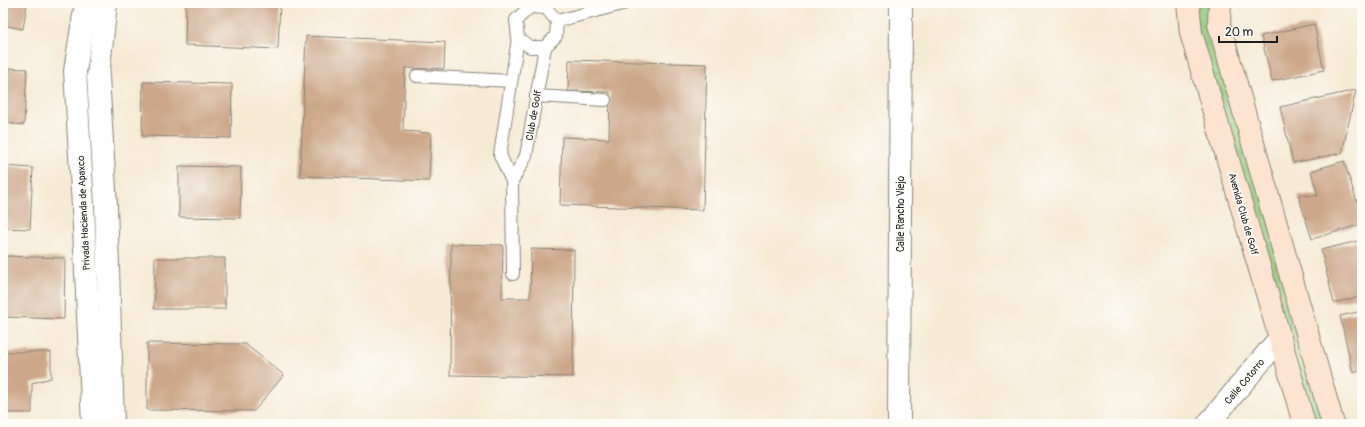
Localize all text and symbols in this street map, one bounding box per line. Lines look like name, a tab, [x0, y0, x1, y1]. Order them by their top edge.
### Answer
scale bar	[1219, 18, 1277, 44]
text: 20 m	[1225, 25, 1254, 40]
street label: Club de Golf	[524, 89, 544, 141]
street label: Privada Hacienda de Apaxco	[75, 154, 93, 271]
street label: Avenida Club de Golf	[1225, 172, 1261, 257]
street label: Calle Rancho Viejo	[895, 175, 907, 252]
street label: Calle Cotorro	[1222, 356, 1268, 407]

